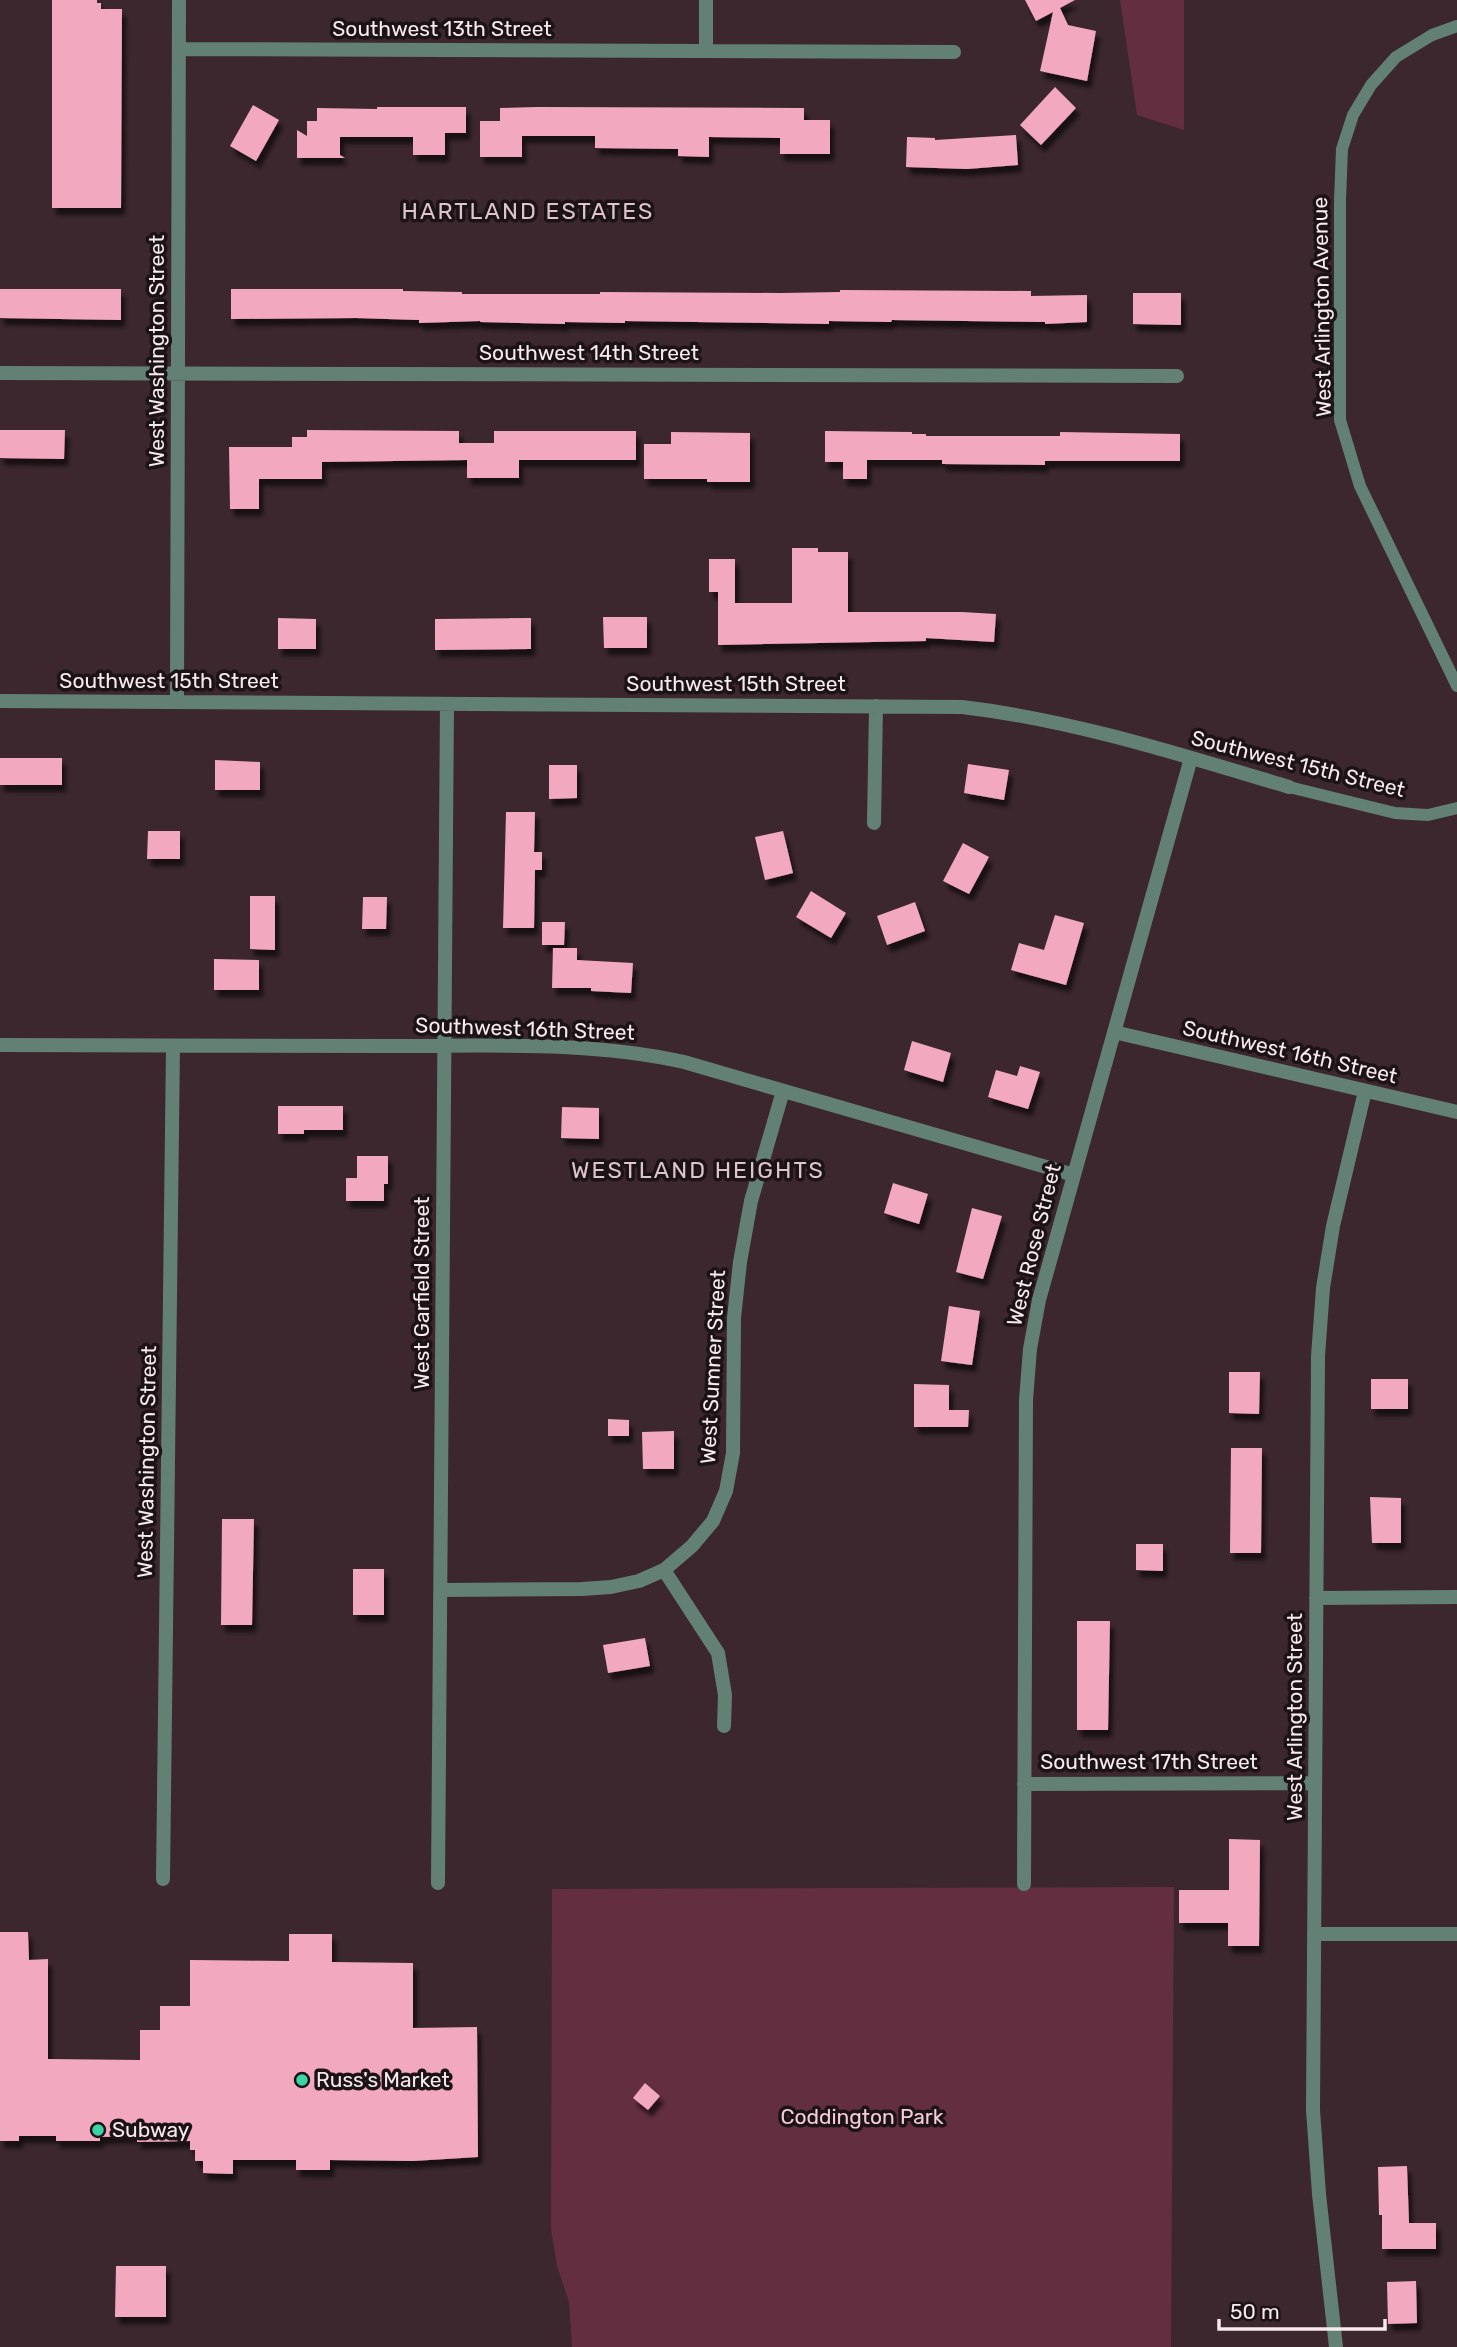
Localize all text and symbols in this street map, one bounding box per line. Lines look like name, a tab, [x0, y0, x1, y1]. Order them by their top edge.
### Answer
street label: Southwest 13th Street	[332, 16, 552, 41]
district label: HARTLAND ESTATES	[402, 197, 654, 225]
street label: West Arlington Avenue	[1307, 197, 1336, 417]
street label: West Washington Street	[144, 235, 169, 467]
street label: Southwest 14th Street	[479, 340, 699, 365]
street label: Southwest 15th Street	[59, 668, 279, 693]
street label: Southwest 15th Street	[626, 671, 846, 696]
street label: Southwest 15th Street	[1189, 725, 1408, 802]
street label: Southwest 16th Street	[415, 1012, 635, 1045]
street label: Southwest 16th Street	[1180, 1015, 1400, 1088]
district label: WESTLAND HEIGHTS	[571, 1156, 825, 1184]
street label: West Rose Street	[1001, 1161, 1066, 1329]
street label: West Garfield Street	[409, 1197, 434, 1389]
street label: West Sumner Street	[695, 1269, 730, 1465]
street label: West Washington Street	[132, 1346, 161, 1578]
street label: West Arlington Street	[1282, 1613, 1307, 1821]
street label: Southwest 17th Street	[1040, 1749, 1258, 1774]
place label: Russ's Market	[316, 2067, 450, 2092]
marker: Russ's Market	[294, 2072, 310, 2088]
park label: Coddington Park	[780, 2104, 944, 2129]
place label: Subway	[112, 2117, 190, 2142]
marker: Subway	[90, 2122, 106, 2138]
scale bar	[1219, 2288, 1385, 2332]
text: 50 m	[1230, 2299, 1280, 2324]

